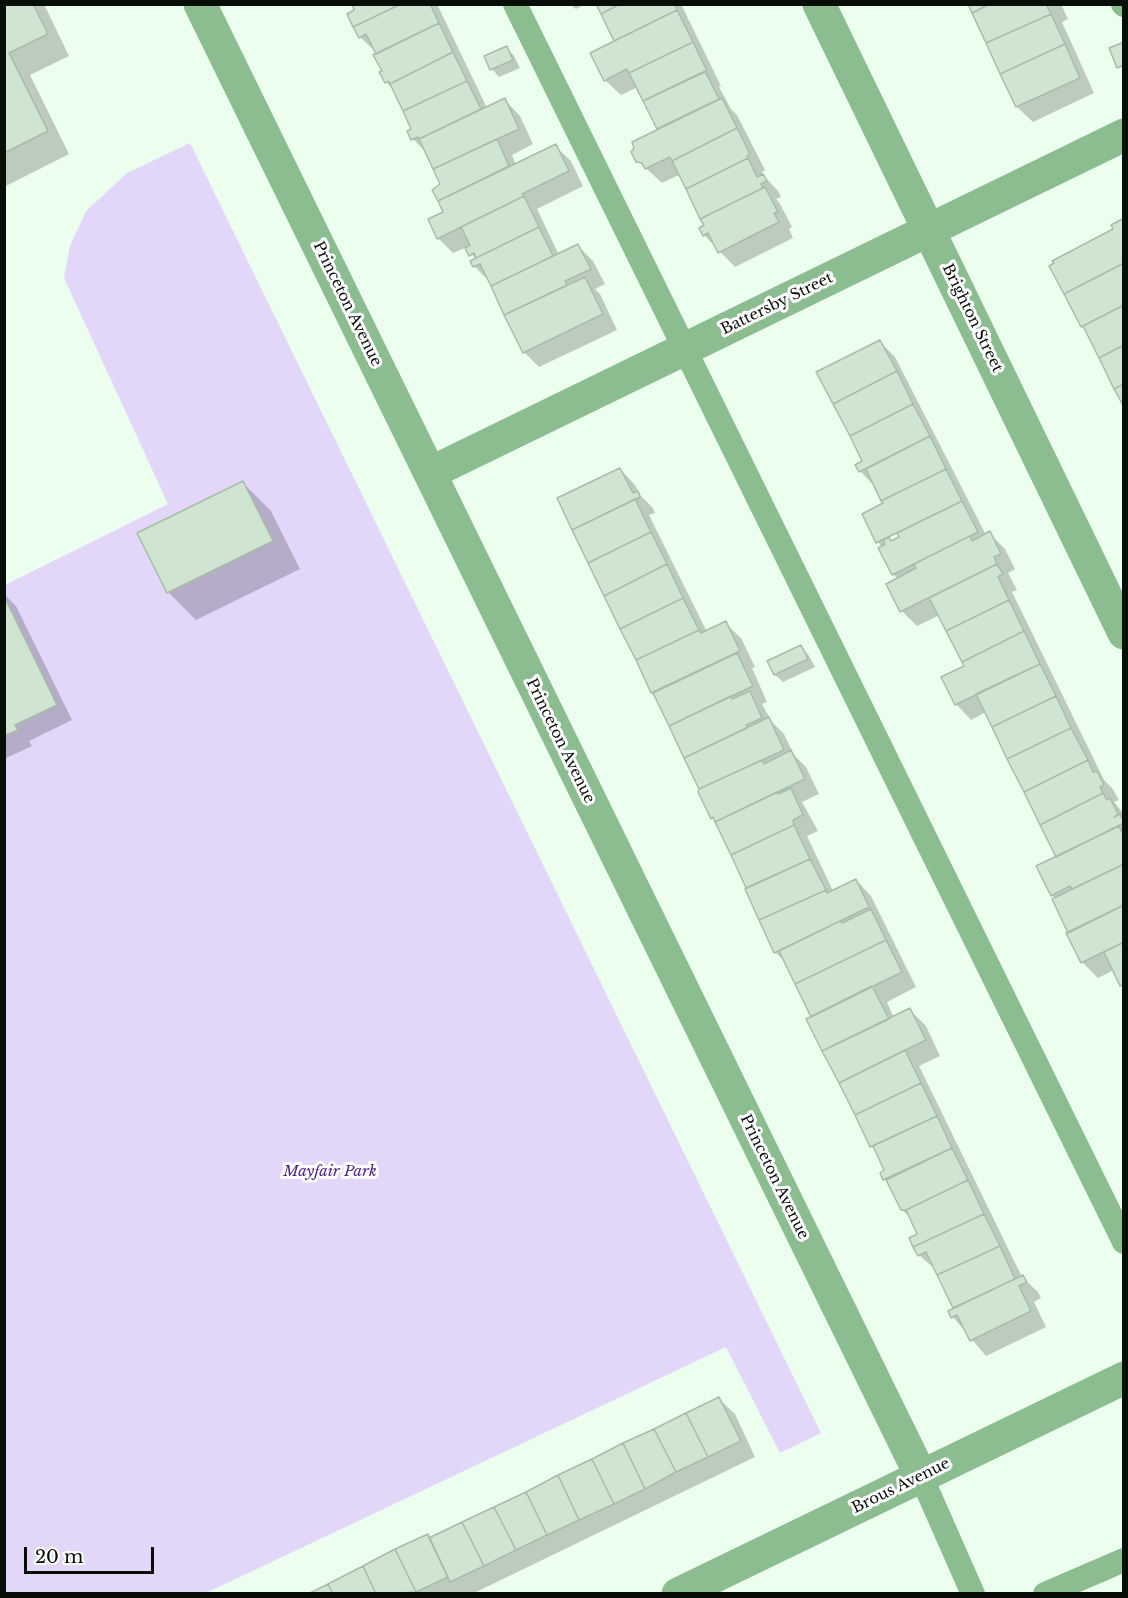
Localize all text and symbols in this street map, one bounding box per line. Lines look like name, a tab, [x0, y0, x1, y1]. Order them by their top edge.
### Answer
street label: Princeton Avenue	[309, 239, 385, 369]
street label: Brighton Street	[938, 261, 1006, 375]
street label: Battersby Street	[718, 269, 836, 339]
street label: Princeton Avenue	[522, 676, 598, 806]
street label: Princeton Avenue	[736, 1112, 812, 1242]
park label: Mayfair Park	[283, 1163, 377, 1181]
street label: Brous Avenue	[849, 1455, 953, 1517]
scale bar	[27, 1535, 158, 1573]
text: 20 m	[35, 1546, 83, 1568]

